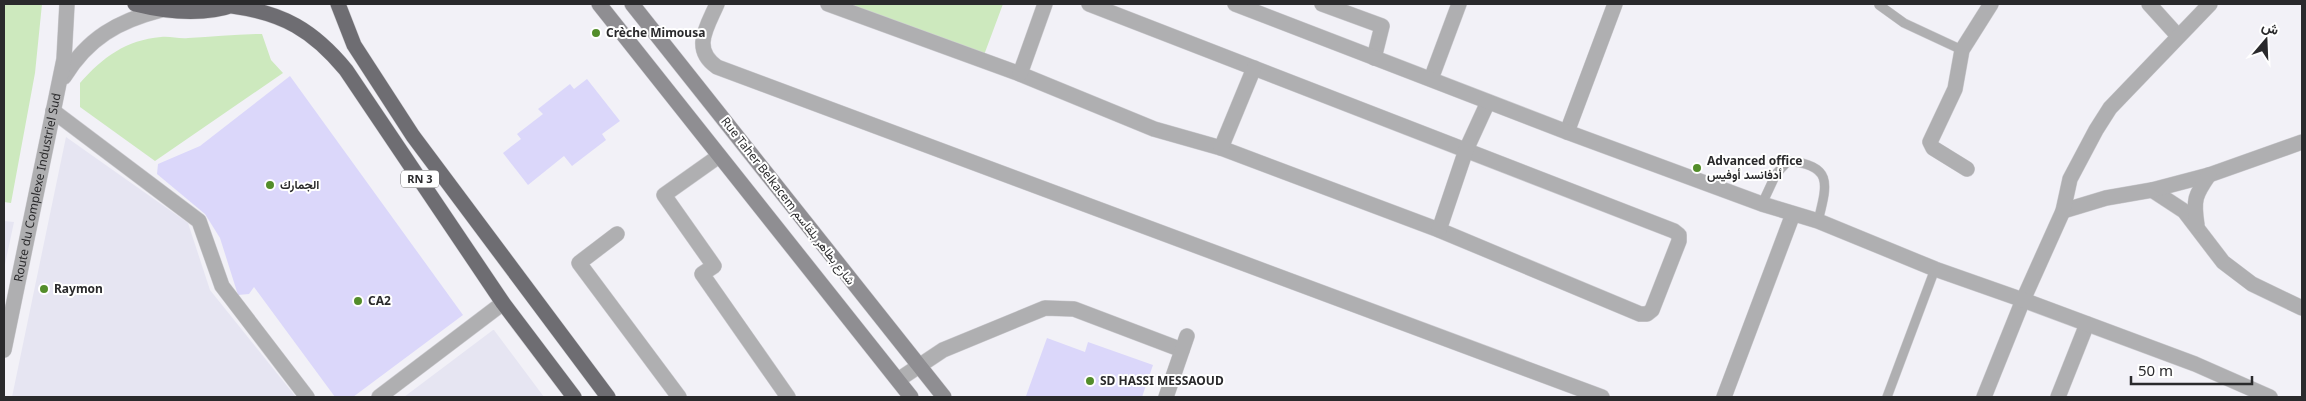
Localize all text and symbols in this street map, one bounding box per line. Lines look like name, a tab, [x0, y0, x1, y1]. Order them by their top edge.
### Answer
north arrow	[2241, 15, 2291, 65]
text: ش	[2259, 16, 2282, 39]
place label: Crèche Mimousa	[606, 24, 705, 41]
marker: Crèche Mimousa	[590, 27, 602, 39]
street label: Route du Complexe Industriel Sud	[9, 91, 65, 283]
street label: Rue Taher Belkacem شارع بطاهر بلقاسم	[717, 113, 859, 289]
place label: Advanced office أدفانسد أوفيس	[1707, 152, 1803, 183]
marker: Advanced office أدفانسد أوفيس	[1691, 162, 1703, 174]
road number: RN 3	[401, 170, 439, 188]
place label: الجمارك	[280, 176, 319, 193]
marker: الجمارك	[264, 179, 276, 191]
place label: Raymon	[54, 280, 103, 297]
marker: Raymon	[38, 283, 50, 295]
place label: CA2	[368, 292, 391, 309]
marker: CA2	[352, 295, 364, 307]
scale bar	[2131, 354, 2252, 386]
text: 50 m	[2138, 360, 2173, 380]
place label: SD HASSI MESSAOUD	[1100, 372, 1224, 389]
marker: SD HASSI MESSAOUD	[1084, 375, 1096, 387]

